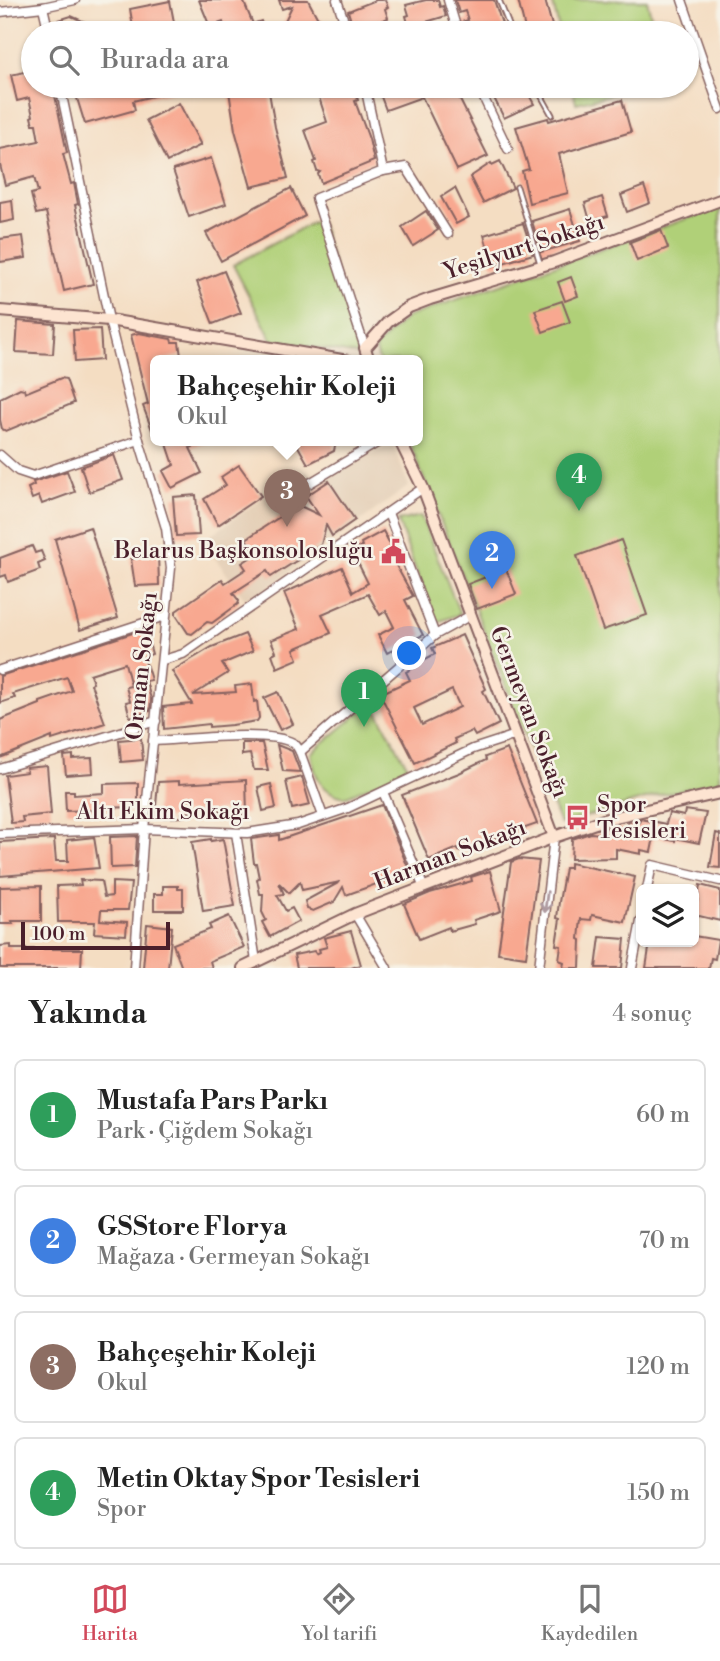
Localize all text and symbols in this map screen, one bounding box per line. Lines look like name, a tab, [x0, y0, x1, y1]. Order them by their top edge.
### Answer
search box	[21, 21, 699, 98]
icon: search	[45, 41, 83, 79]
text: Burada ara	[101, 44, 229, 76]
street label: Yeşilyurt Sokağı	[439, 208, 608, 286]
popup	[150, 355, 423, 446]
text: Bahçeşehir Koleji	[177, 371, 396, 403]
text: Okul	[177, 403, 228, 431]
pin: 4	[556, 453, 602, 511]
pin: 3	[264, 469, 310, 527]
pin: 2	[469, 531, 515, 589]
place label: Belarus Başkonsolosluğu	[113, 537, 373, 565]
public building icon: Belarus Başkonsolosluğu	[379, 537, 407, 565]
street label: Orman Sokağı	[120, 591, 164, 741]
street label: Germeyan Sokağı	[483, 622, 575, 802]
your location	[392, 636, 426, 670]
pin: 1	[341, 669, 387, 727]
place label: Spor Tesisleri	[597, 791, 686, 845]
street label: Altı Ekim Sokağı	[75, 798, 250, 826]
bus stop icon: Spor Tesisleri	[563, 804, 591, 832]
street label: Harman Sokağı	[370, 813, 530, 897]
map controls	[636, 884, 699, 947]
button: layers	[636, 884, 699, 947]
one-way arrow	[540, 891, 553, 913]
scale bar	[21, 919, 170, 951]
text: 100 m	[32, 922, 85, 946]
text: Yakında	[28, 995, 147, 1033]
text: 4 sonuç	[612, 1000, 692, 1028]
text: Mustafa Pars Parkı	[97, 1085, 328, 1117]
text: 1	[47, 1101, 59, 1129]
text: 60 m	[636, 1101, 690, 1129]
text: Park · Çiğdem Sokağı	[97, 1117, 313, 1145]
text: GSStore Florya	[97, 1211, 287, 1243]
text: 2	[46, 1227, 60, 1255]
text: 70 m	[639, 1227, 690, 1255]
text: Mağaza · Germeyan Sokağı	[97, 1243, 370, 1271]
text: Bahçeşehir Koleji	[97, 1337, 316, 1369]
text: 3	[46, 1353, 60, 1381]
text: 120 m	[626, 1353, 690, 1381]
text: Okul	[97, 1369, 148, 1397]
text: Metin Oktay Spor Tesisleri	[97, 1463, 420, 1495]
text: 4	[45, 1479, 61, 1507]
text: 150 m	[627, 1479, 690, 1507]
text: Spor	[97, 1495, 146, 1523]
tab: Harita	[82, 1580, 138, 1646]
tab: Yol tarifi	[302, 1580, 377, 1646]
tab: Kaydedilen	[541, 1580, 638, 1646]

